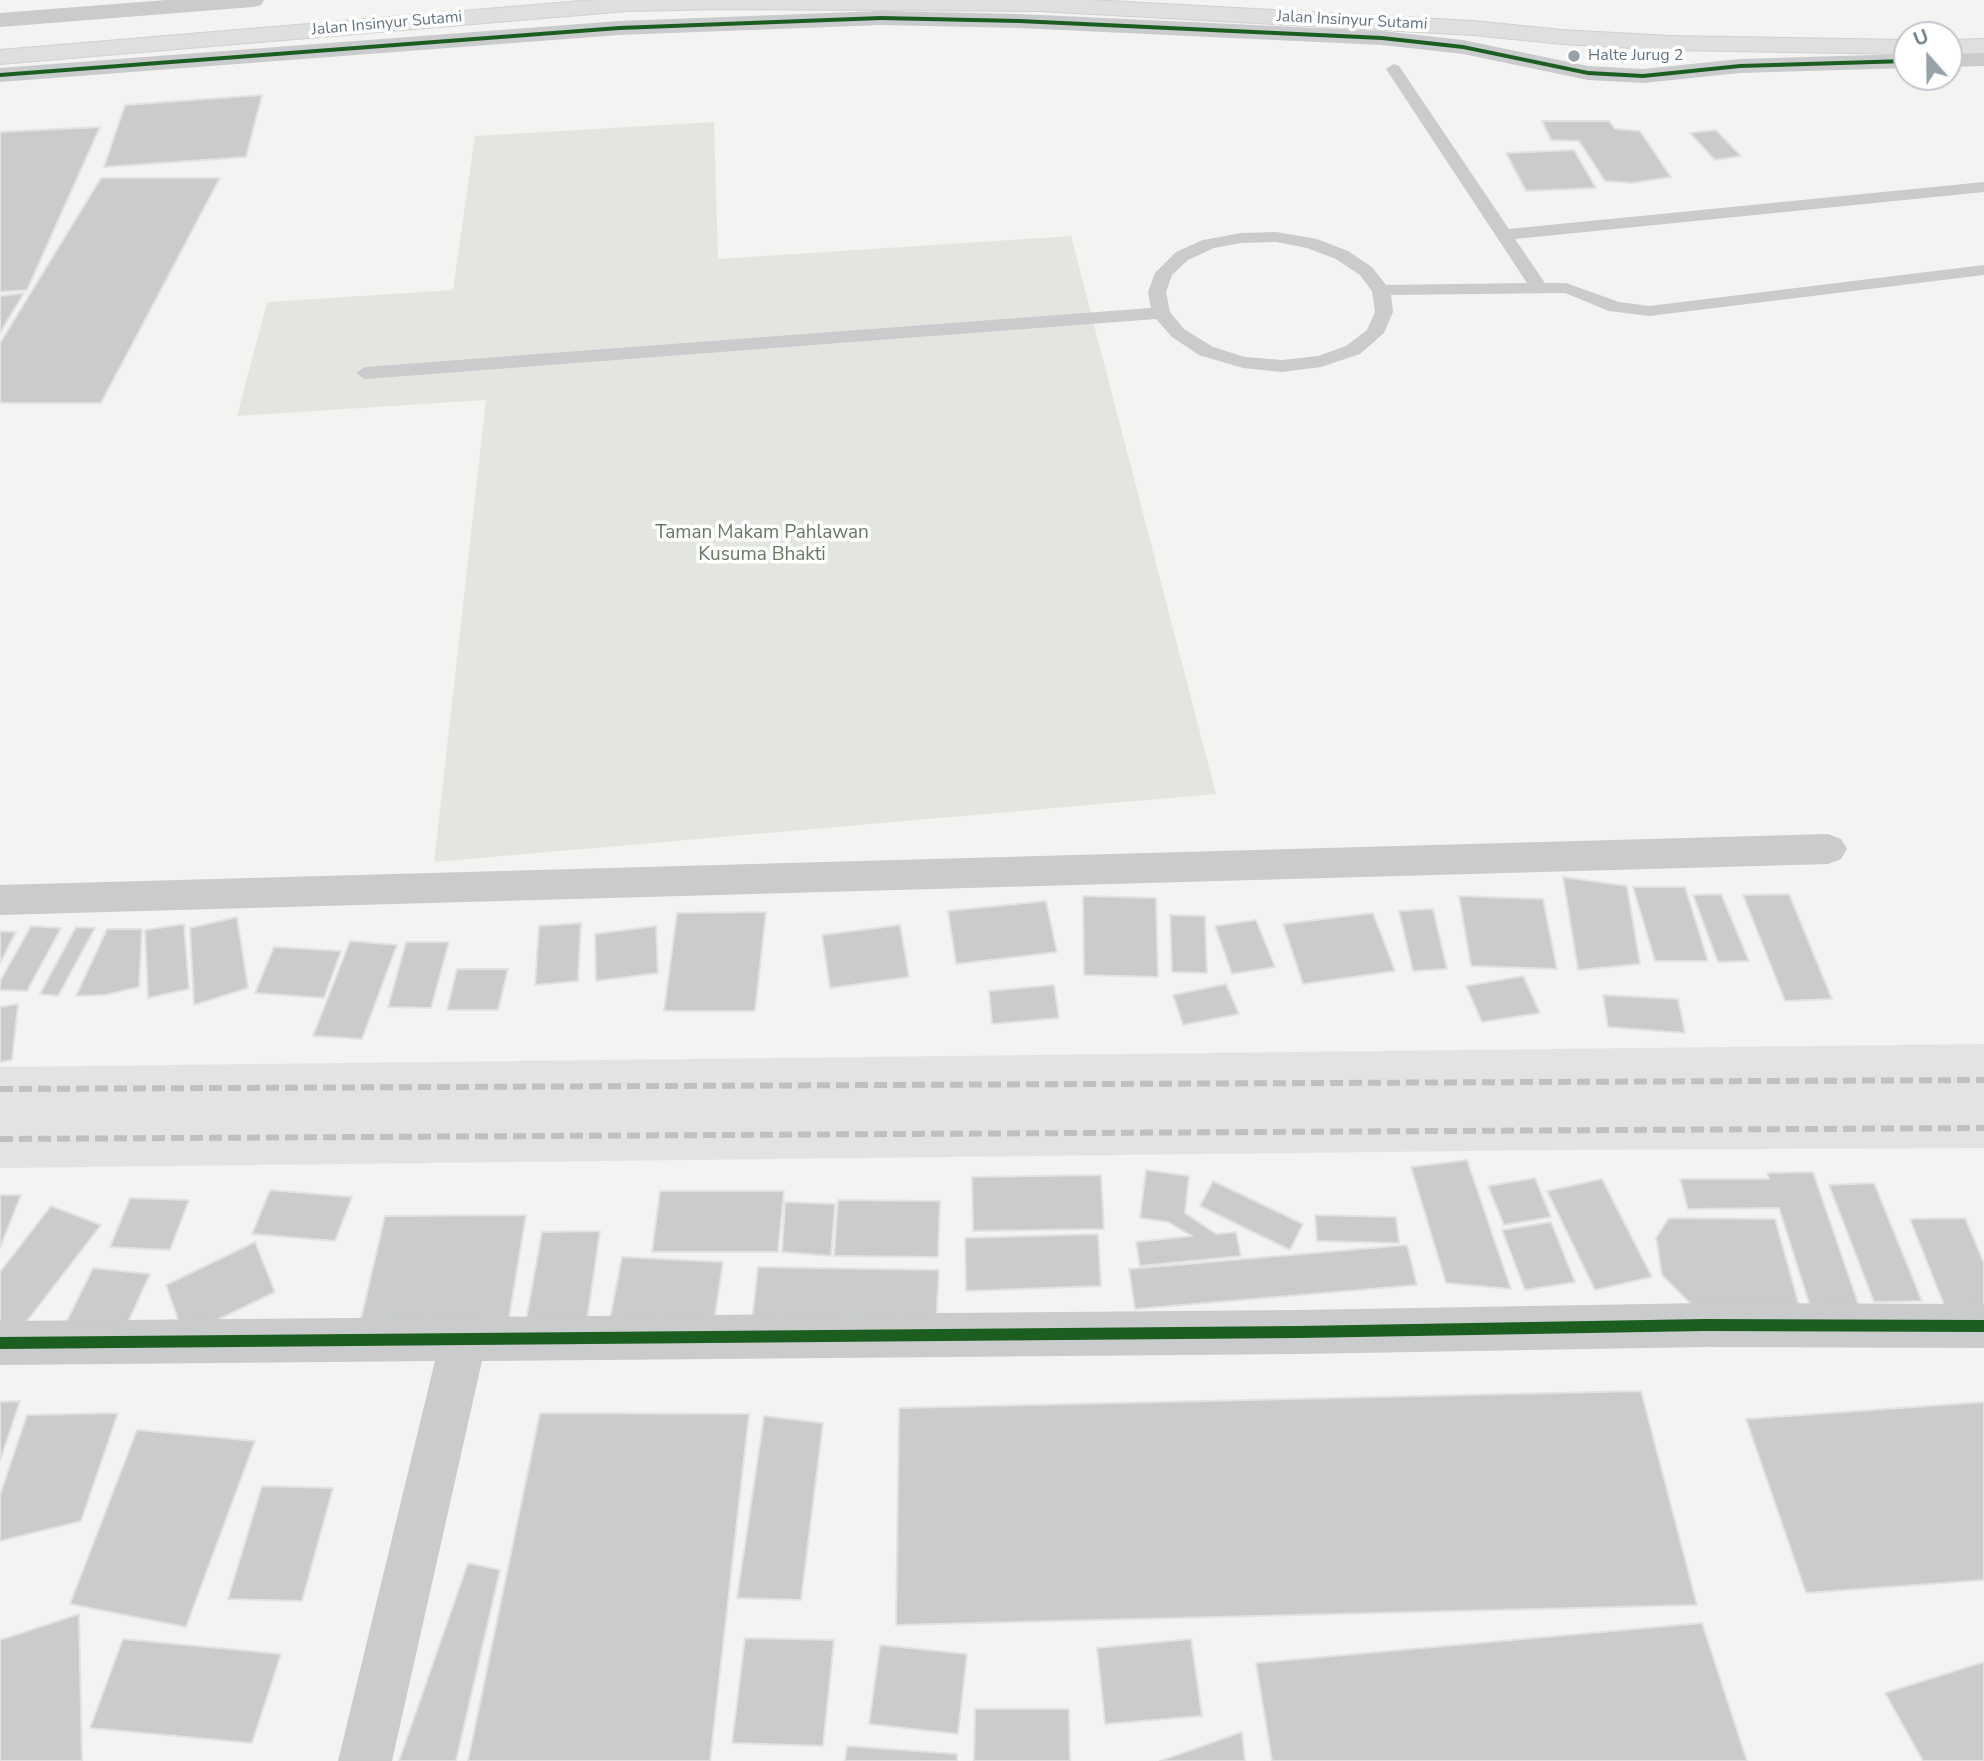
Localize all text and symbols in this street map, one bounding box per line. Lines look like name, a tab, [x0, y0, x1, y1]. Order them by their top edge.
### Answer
street label: Jalan Insinyur Sutami	[1276, 7, 1428, 35]
street label: Jalan Insinyur Sutami	[311, 8, 463, 40]
north arrow	[1893, 21, 1963, 91]
text: U	[1910, 24, 1932, 53]
place label: Halte Jurug 2	[1588, 46, 1683, 66]
marker: Halte Jurug 2	[1566, 48, 1582, 64]
park label: Taman Makam Pahlawan Kusuma Bhakti	[655, 522, 869, 566]

